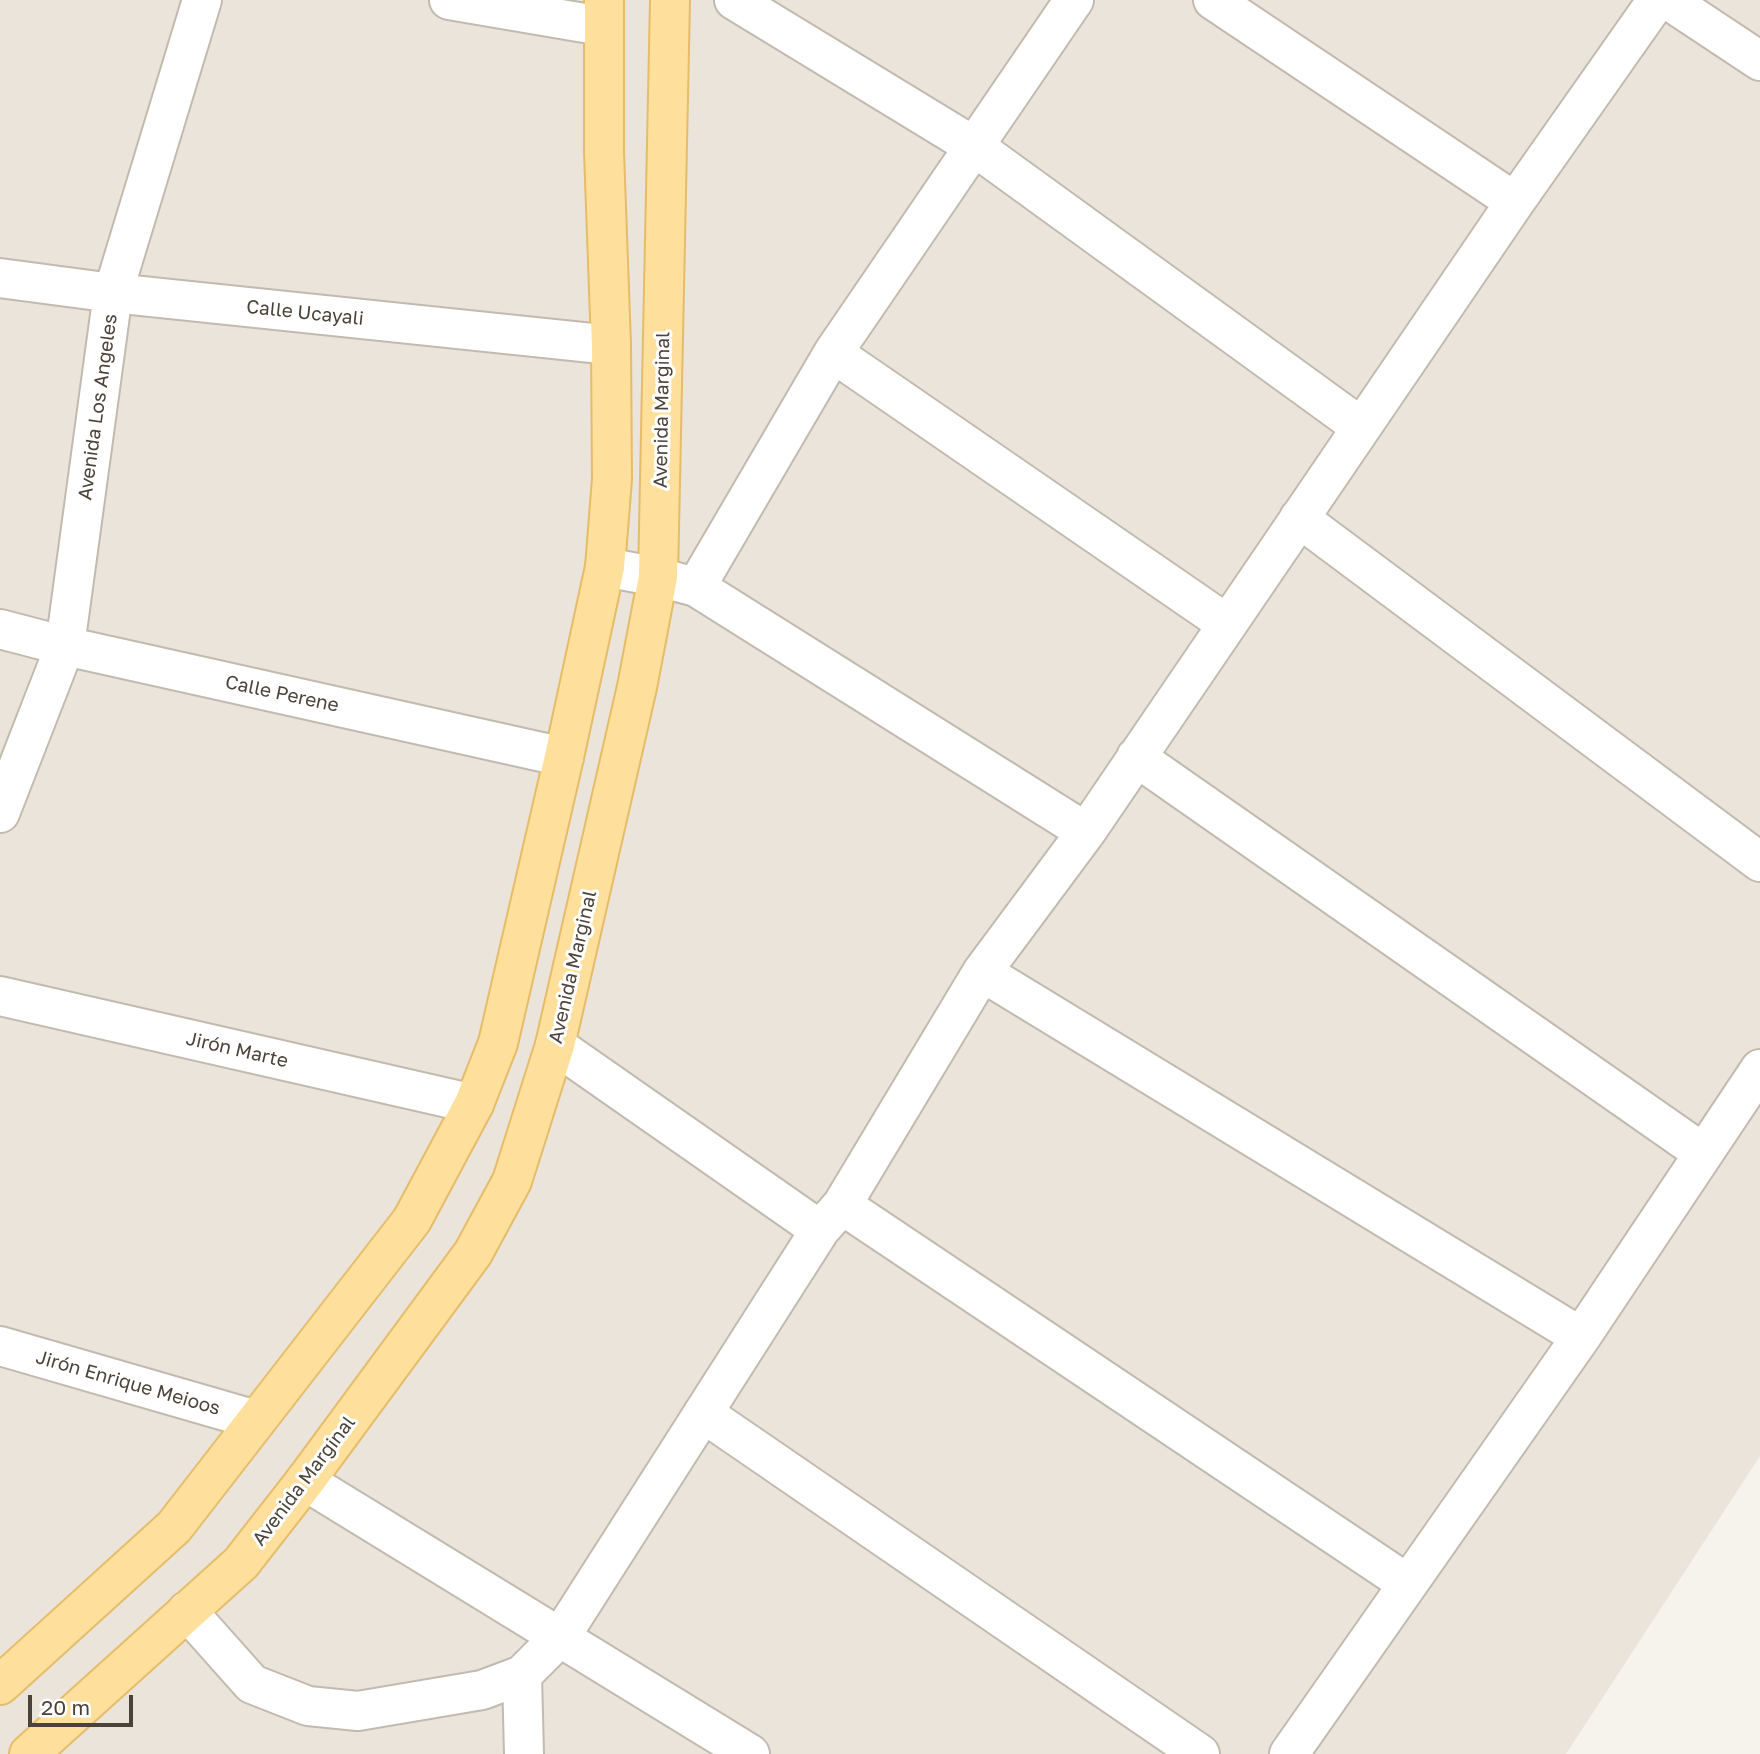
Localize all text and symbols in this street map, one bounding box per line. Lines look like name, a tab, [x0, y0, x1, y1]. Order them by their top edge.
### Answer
street label: Calle Ucayali	[245, 295, 365, 331]
street label: Avenida Los Angeles	[74, 312, 122, 502]
street label: Avenida Marginal	[649, 332, 675, 488]
street label: Calle Perene	[223, 671, 341, 717]
street label: Avenida Marginal	[544, 888, 602, 1046]
street label: Jirón Marte	[184, 1027, 290, 1073]
street label: Jirón Enrique Meioos	[33, 1346, 223, 1420]
street label: Avenida Marginal	[248, 1412, 360, 1550]
scale bar	[32, 1680, 136, 1724]
text: 20 m	[41, 1694, 90, 1720]

